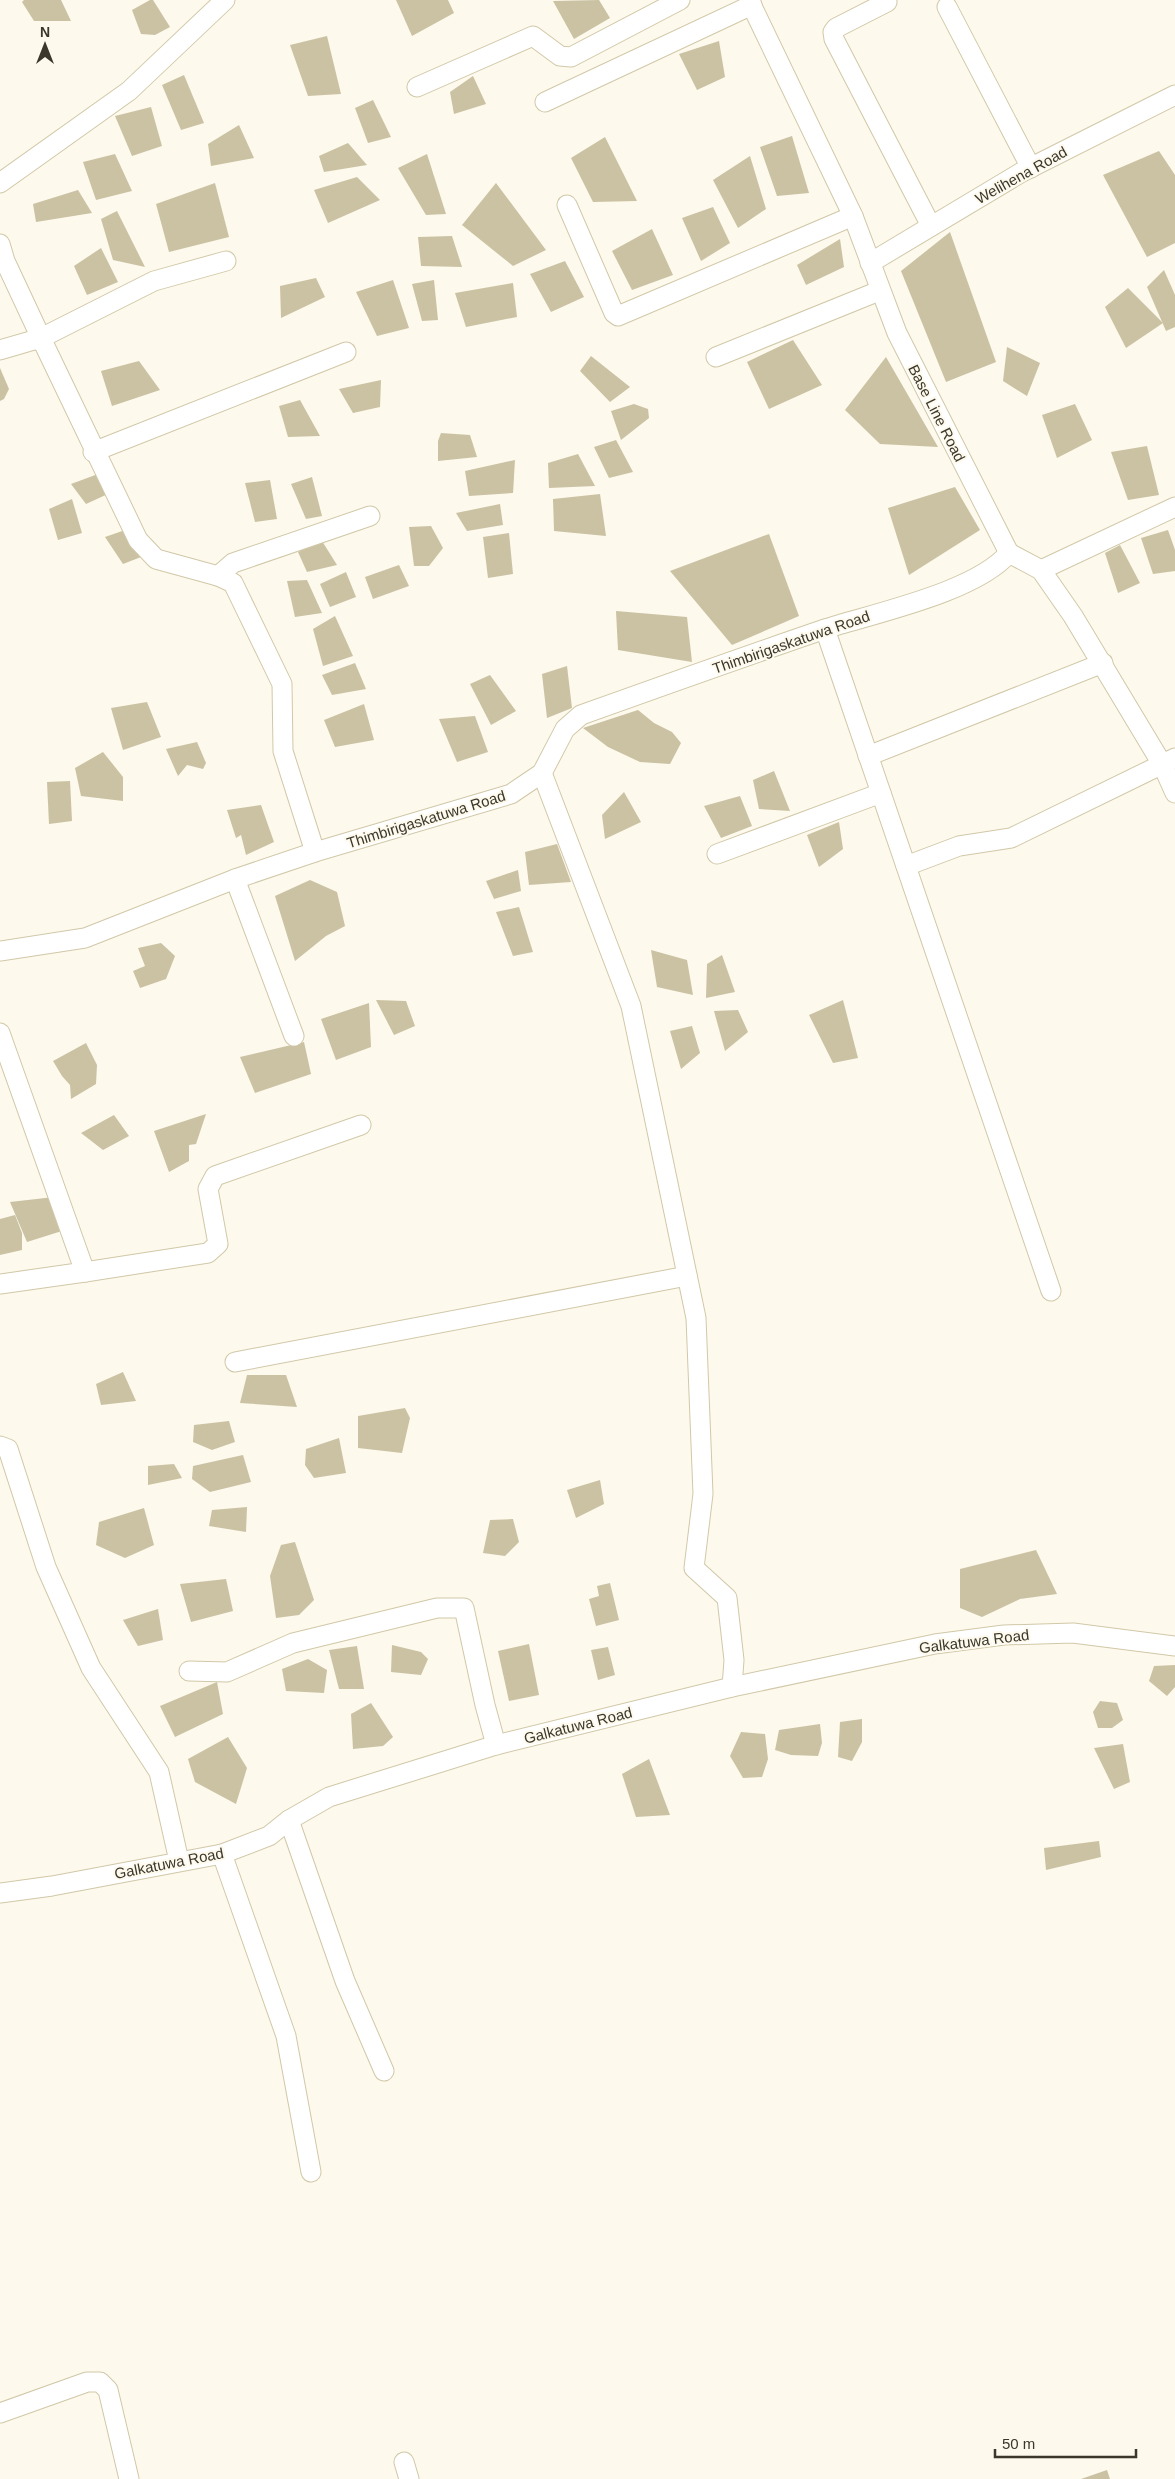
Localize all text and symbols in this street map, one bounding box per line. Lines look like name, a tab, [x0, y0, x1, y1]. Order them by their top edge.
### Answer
north arrow	[20, 20, 70, 70]
text: N	[40, 24, 50, 40]
street label: Welihena Road	[972, 143, 1070, 207]
street label: Base Line Road	[905, 362, 969, 464]
street label: Thimbirigaskatuwa Road	[710, 607, 872, 677]
street label: Thimbirigaskatuwa Road	[345, 787, 507, 851]
street label: Galkatuwa Road	[918, 1626, 1030, 1656]
street label: Galkatuwa Road	[522, 1703, 634, 1747]
street label: Galkatuwa Road	[113, 1844, 225, 1882]
scale bar	[995, 2426, 1136, 2458]
text: 50 m	[1002, 2435, 1035, 2452]

